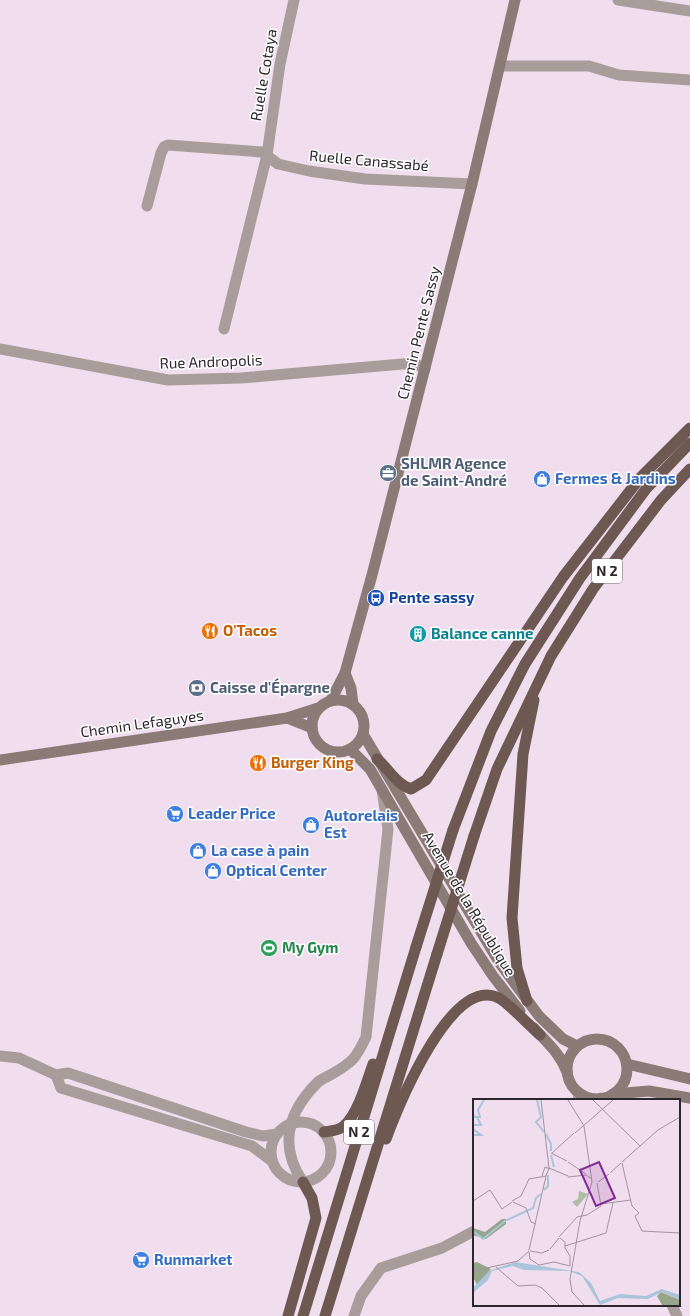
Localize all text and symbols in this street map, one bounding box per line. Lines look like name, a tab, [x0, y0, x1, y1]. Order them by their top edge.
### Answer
street label: Ruelle Cotaya	[246, 27, 280, 122]
street label: Ruelle Canassabé	[309, 146, 430, 174]
street label: Chemin Pente Sassy	[393, 264, 443, 401]
street label: Rue Andropolis	[159, 350, 263, 372]
place label: SHLMR Agence de Saint-André	[401, 454, 507, 489]
office icon: SHLMR Agence de Saint-André	[378, 463, 398, 483]
shop icon: Fermes & Jardins	[532, 469, 552, 489]
place label: Fermes & Jardins	[555, 469, 676, 487]
road number: N 2	[592, 559, 622, 583]
bus stop icon: Pente sassy	[366, 588, 386, 608]
place label: Pente sassy	[389, 588, 475, 607]
restaurant icon: O'Tacos	[200, 621, 220, 641]
place label: O'Tacos	[223, 621, 277, 639]
building icon: Balance canne	[408, 624, 428, 644]
place label: Balance canne	[431, 624, 534, 642]
place label: Caisse d'Épargne	[210, 677, 330, 696]
bank icon: Caisse d'Épargne	[187, 678, 207, 698]
street label: Chemin Lefaguyes	[79, 705, 205, 741]
restaurant icon: Burger King	[248, 753, 268, 773]
place label: Burger King	[271, 753, 354, 771]
supermarket icon: Leader Price	[165, 804, 185, 824]
place label: Leader Price	[188, 804, 276, 822]
place label: Autorelais Est	[324, 806, 398, 841]
shop icon: Autorelais Est	[301, 815, 321, 835]
street label: Avenue de la République	[419, 828, 520, 979]
shop icon: La case à pain	[188, 841, 208, 861]
place label: La case à pain	[211, 841, 309, 859]
shop icon: Optical Center	[203, 861, 223, 881]
place label: Optical Center	[226, 861, 328, 879]
sports icon: My Gym	[259, 938, 279, 958]
place label: My Gym	[282, 938, 339, 957]
inset map	[473, 1099, 680, 1306]
road number: N 2	[344, 1120, 374, 1144]
supermarket icon: Runmarket	[131, 1250, 151, 1270]
place label: Runmarket	[154, 1250, 233, 1268]

